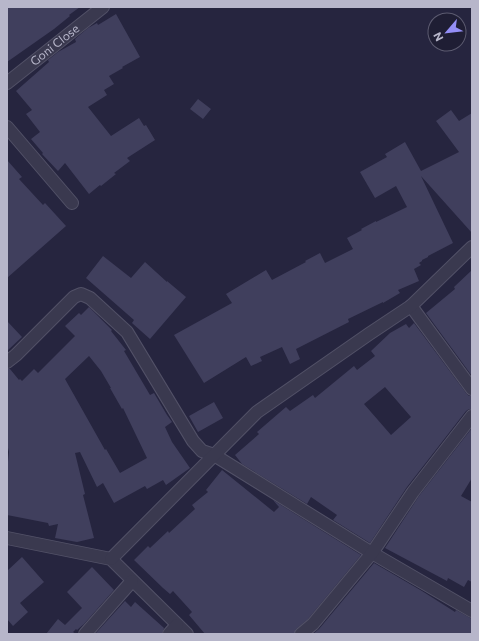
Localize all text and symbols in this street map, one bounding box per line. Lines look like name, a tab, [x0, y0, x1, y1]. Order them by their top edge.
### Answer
north arrow	[427, 12, 467, 52]
street label: Goni Close	[27, 21, 81, 68]
text: N	[430, 30, 445, 44]

